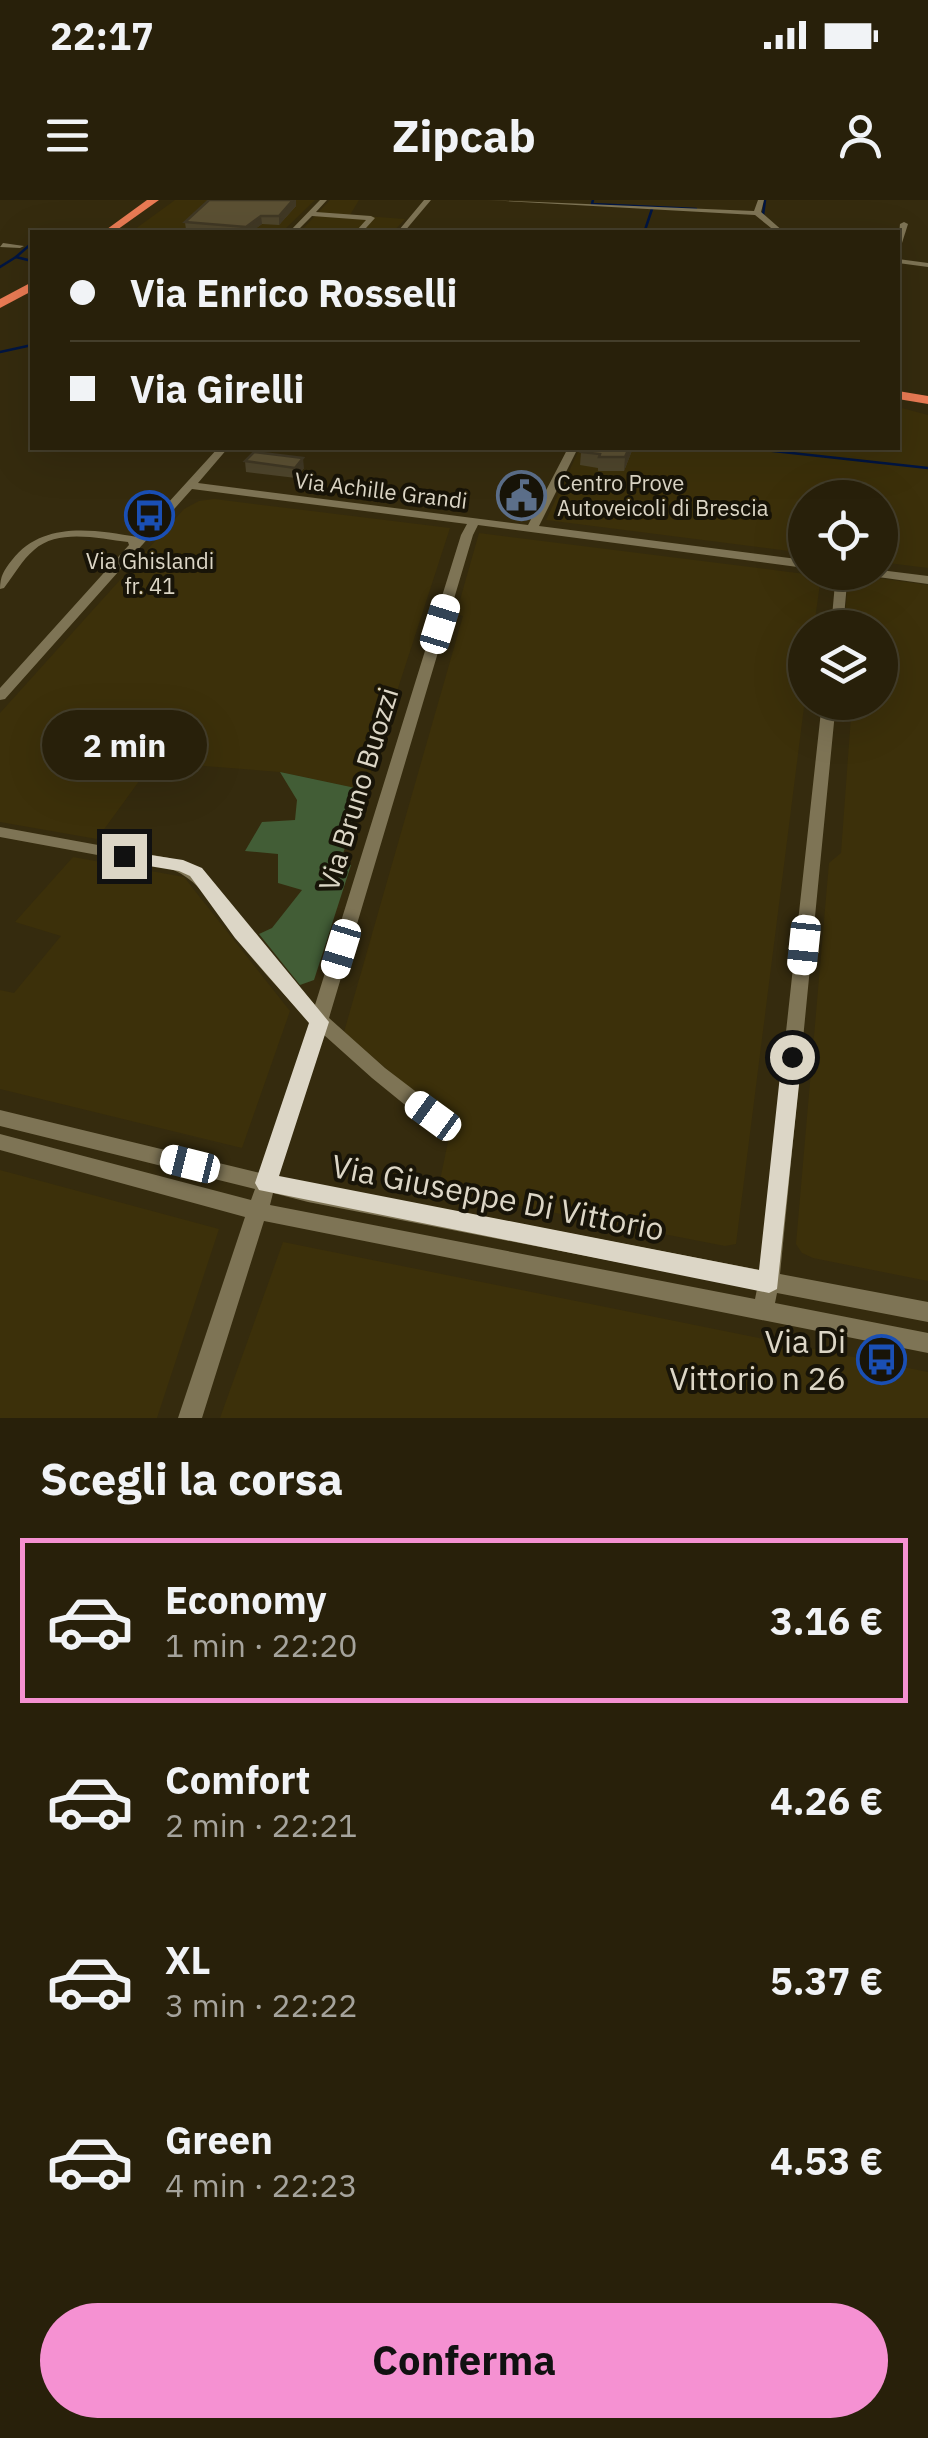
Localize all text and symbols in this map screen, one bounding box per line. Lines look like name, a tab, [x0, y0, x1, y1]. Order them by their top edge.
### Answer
text: 22:17	[50, 11, 154, 60]
text: Zipcab	[392, 106, 536, 164]
icon: menu	[40, 108, 95, 163]
icon: person	[833, 108, 888, 163]
text: Via Enrico Rosselli	[130, 268, 457, 317]
text: Via Girelli	[130, 364, 304, 413]
street label: Via Achille Grandi	[293, 465, 469, 515]
place label: Centro Prove Autoveicoli di Brescia	[557, 468, 769, 522]
public building icon: Centro Prove Autoveicoli di Brescia	[496, 469, 548, 521]
map controls	[788, 480, 898, 720]
button: locate	[788, 480, 898, 590]
bus stop icon: Via Ghislandi fr. 41	[124, 490, 176, 542]
place label: Via Ghislandi fr. 41	[86, 546, 214, 600]
car	[417, 591, 463, 657]
button: layers	[788, 610, 898, 720]
street label: Via Bruno Buozzi	[309, 683, 407, 895]
callout: 2 min	[42, 711, 206, 781]
text: 2 min	[83, 724, 166, 766]
route end	[102, 834, 147, 879]
car	[786, 914, 822, 976]
car	[318, 916, 364, 982]
route start	[770, 1035, 815, 1080]
car	[400, 1086, 466, 1146]
car	[157, 1142, 223, 1186]
street label: Via Giuseppe Di Vittorio	[328, 1144, 668, 1250]
place label: Via Di Vittorio n 26	[669, 1320, 846, 1399]
bus stop icon: Via Di Vittorio n 26	[855, 1333, 907, 1385]
text: Scegli la corsa	[40, 1449, 343, 1507]
text: Economy	[165, 1575, 327, 1624]
icon: car	[45, 1576, 135, 1666]
text: 3.16 €	[770, 1596, 883, 1645]
text: 1 min · 22:20	[165, 1624, 358, 1666]
text: Comfort	[165, 1755, 310, 1804]
icon: car	[45, 1756, 135, 1846]
text: 4.26 €	[770, 1776, 883, 1825]
text: 2 min · 22:21	[165, 1804, 358, 1846]
text: XL	[165, 1935, 211, 1984]
icon: car	[45, 1936, 135, 2026]
text: 5.37 €	[770, 1956, 883, 2005]
text: 3 min · 22:22	[165, 1984, 358, 2026]
text: Green	[165, 2115, 273, 2164]
icon: car	[45, 2116, 135, 2206]
text: 4.53 €	[770, 2136, 883, 2185]
text: 4 min · 22:23	[165, 2164, 358, 2206]
button: Conferma	[40, 2303, 888, 2418]

